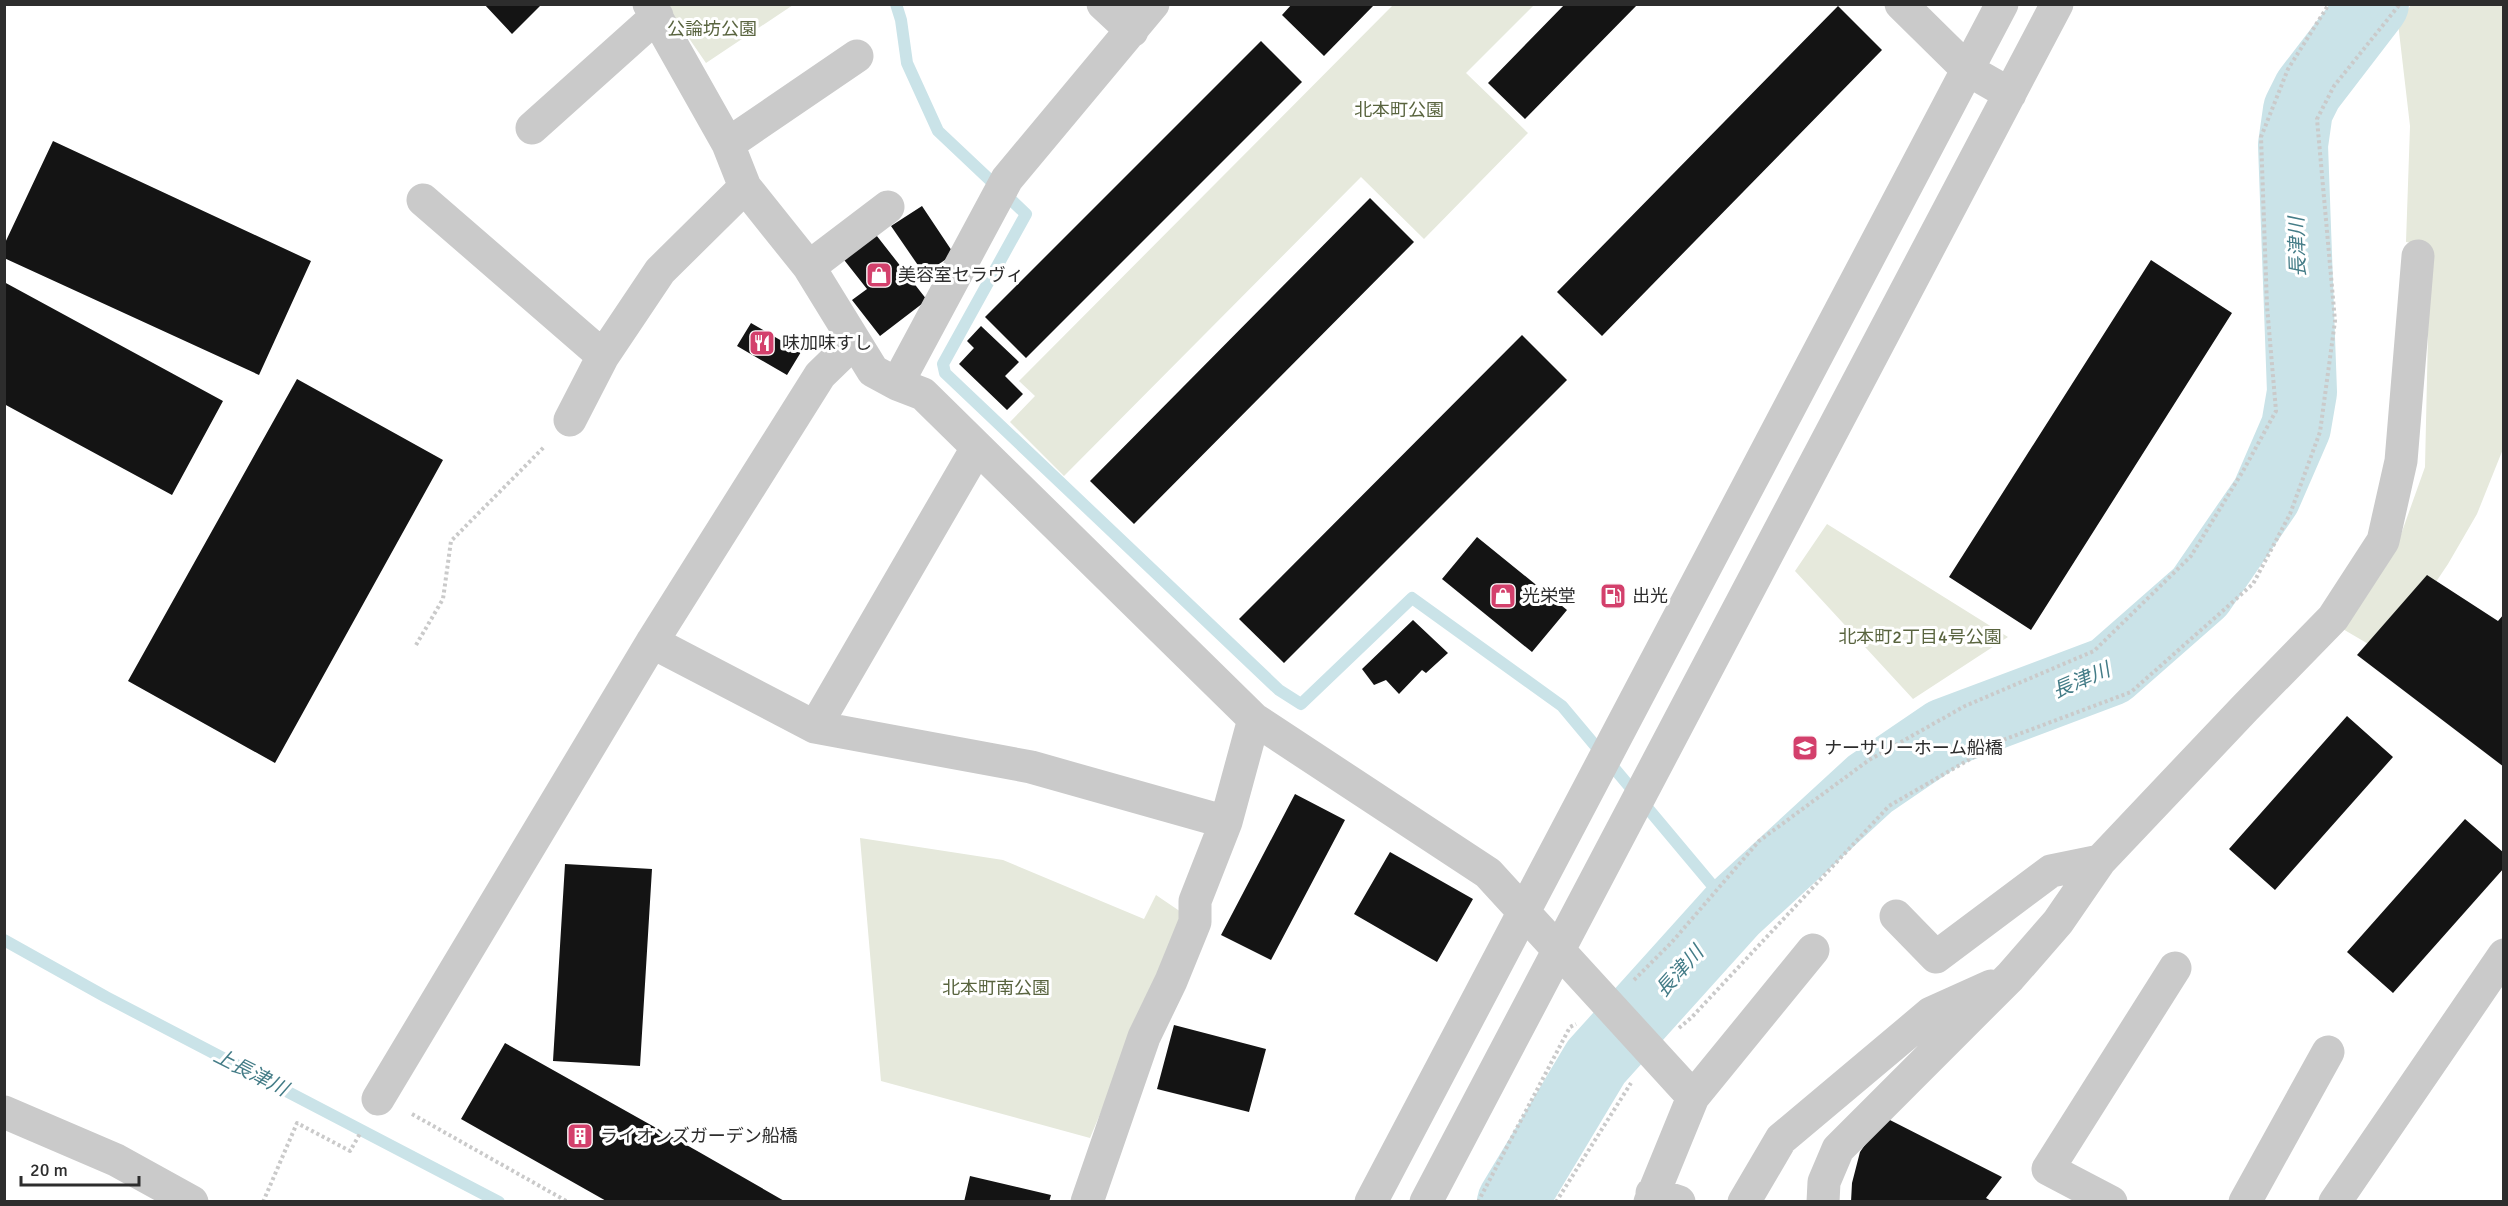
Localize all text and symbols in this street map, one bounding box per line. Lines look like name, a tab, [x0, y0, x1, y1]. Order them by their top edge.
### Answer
park label: 公論坊公園	[667, 18, 757, 40]
park label: 北本町公園	[1354, 99, 1444, 121]
water label: 長津川	[2284, 215, 2311, 277]
shop icon: 美容室セラヴィ	[864, 260, 894, 290]
place label: 美容室セラヴィ	[898, 264, 1024, 286]
restaurant icon: 味加味すし	[747, 328, 777, 358]
place label: 味加味すし	[782, 332, 872, 354]
shop icon: 光栄堂	[1488, 581, 1518, 611]
fuel station icon: 出光	[1598, 581, 1628, 611]
place label: 光栄堂	[1522, 585, 1576, 607]
place label: 出光	[1632, 585, 1668, 607]
park label: 北本町2丁目4号公園	[1838, 626, 2002, 648]
water label: 長津川	[2049, 656, 2116, 704]
school or university icon: ナーサリーホーム船橋	[1790, 733, 1820, 763]
place label: ナーサリーホーム船橋	[1824, 737, 2003, 759]
water label: 長津川	[1650, 939, 1710, 1002]
park label: 北本町南公園	[942, 977, 1050, 999]
water label: 上長津川	[209, 1043, 294, 1103]
building icon: ライオンズガーデン船橋	[565, 1121, 595, 1151]
place label: ライオンズガーデン船橋	[600, 1125, 798, 1147]
scale bar	[21, 1149, 140, 1187]
text: 20 m	[30, 1159, 68, 1181]

